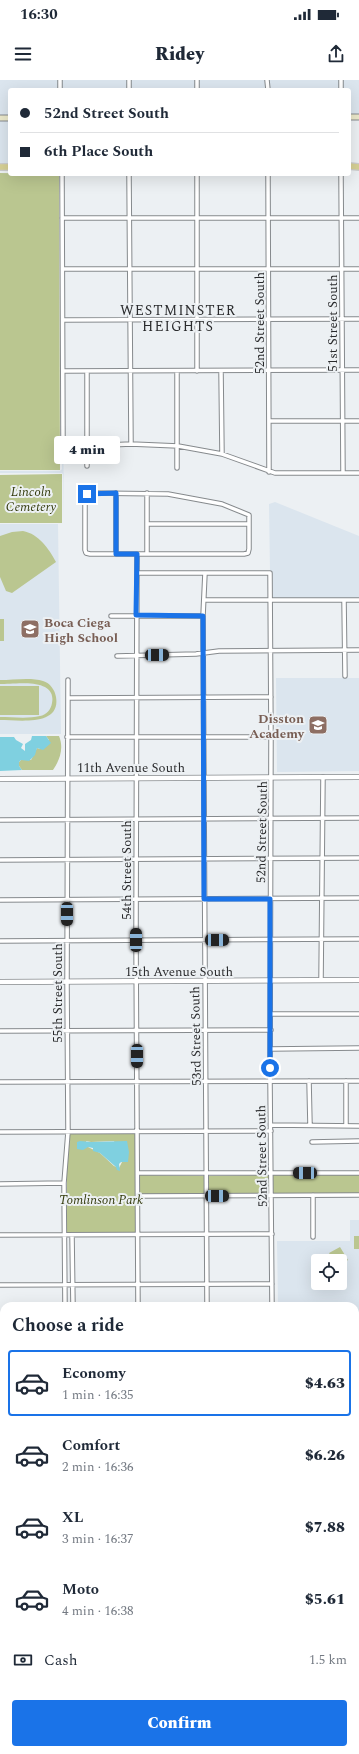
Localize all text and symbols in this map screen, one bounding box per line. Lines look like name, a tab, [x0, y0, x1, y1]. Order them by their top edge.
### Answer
text: 16:30	[20, 3, 58, 26]
text: Ridey	[155, 41, 204, 68]
icon: menu	[12, 43, 34, 65]
icon: share	[325, 43, 347, 65]
text: 52nd Street South	[44, 102, 169, 125]
text: 6th Place South	[44, 140, 153, 163]
street label: 52nd Street South	[250, 272, 270, 374]
street label: 51st Street South	[323, 274, 343, 372]
district label: WESTMINSTER HEIGHTS	[120, 300, 236, 337]
callout: 4 min	[54, 436, 120, 464]
text: 4 min	[69, 440, 105, 460]
park label: Lincoln Cemetery	[6, 482, 56, 517]
route end	[78, 485, 96, 503]
place label: Boca Ciega High School	[44, 613, 118, 648]
school or university icon: Boca Ciega High School	[19, 618, 41, 640]
car	[145, 649, 169, 661]
place label: Disston Academy	[249, 709, 305, 744]
school or university icon: Disston Academy	[307, 714, 329, 736]
street label: 11th Avenue South	[77, 758, 186, 778]
street label: 52nd Street South	[251, 780, 273, 883]
street label: 54th Street South	[117, 820, 137, 920]
car	[61, 902, 73, 926]
car	[130, 928, 142, 952]
car	[205, 934, 229, 946]
street label: 55th Street South	[48, 943, 68, 1043]
street label: 15th Avenue South	[125, 962, 234, 982]
street label: 53rd Street South	[185, 986, 207, 1086]
car	[131, 1044, 143, 1068]
route start	[261, 1059, 279, 1077]
street label: 52nd Street South	[251, 1104, 273, 1207]
car	[293, 1167, 317, 1179]
park label: Tomlinson Park	[59, 1190, 143, 1210]
car	[205, 1190, 229, 1202]
map controls	[311, 1254, 347, 1290]
button: locate	[311, 1254, 347, 1290]
text: Choose a ride	[12, 1312, 124, 1339]
text: Economy	[62, 1362, 126, 1385]
icon: car	[14, 1365, 50, 1401]
text: $4.63	[305, 1372, 345, 1395]
text: 1 min · 16:35	[62, 1385, 134, 1405]
text: Comfort	[62, 1434, 120, 1457]
icon: car	[14, 1437, 50, 1473]
text: $6.26	[305, 1444, 345, 1467]
text: 2 min · 16:36	[62, 1457, 134, 1477]
text: XL	[62, 1506, 83, 1529]
icon: car	[14, 1509, 50, 1545]
text: $7.88	[305, 1516, 345, 1539]
text: 3 min · 16:37	[62, 1529, 134, 1549]
text: Moto	[62, 1578, 99, 1601]
icon: car	[14, 1581, 50, 1617]
text: $5.61	[305, 1588, 345, 1611]
text: 4 min · 16:38	[62, 1601, 134, 1621]
icon: cash	[12, 1649, 34, 1671]
text: Cash	[44, 1649, 77, 1672]
text: 1.5 km	[309, 1650, 347, 1670]
button: Confirm	[12, 1700, 347, 1746]

